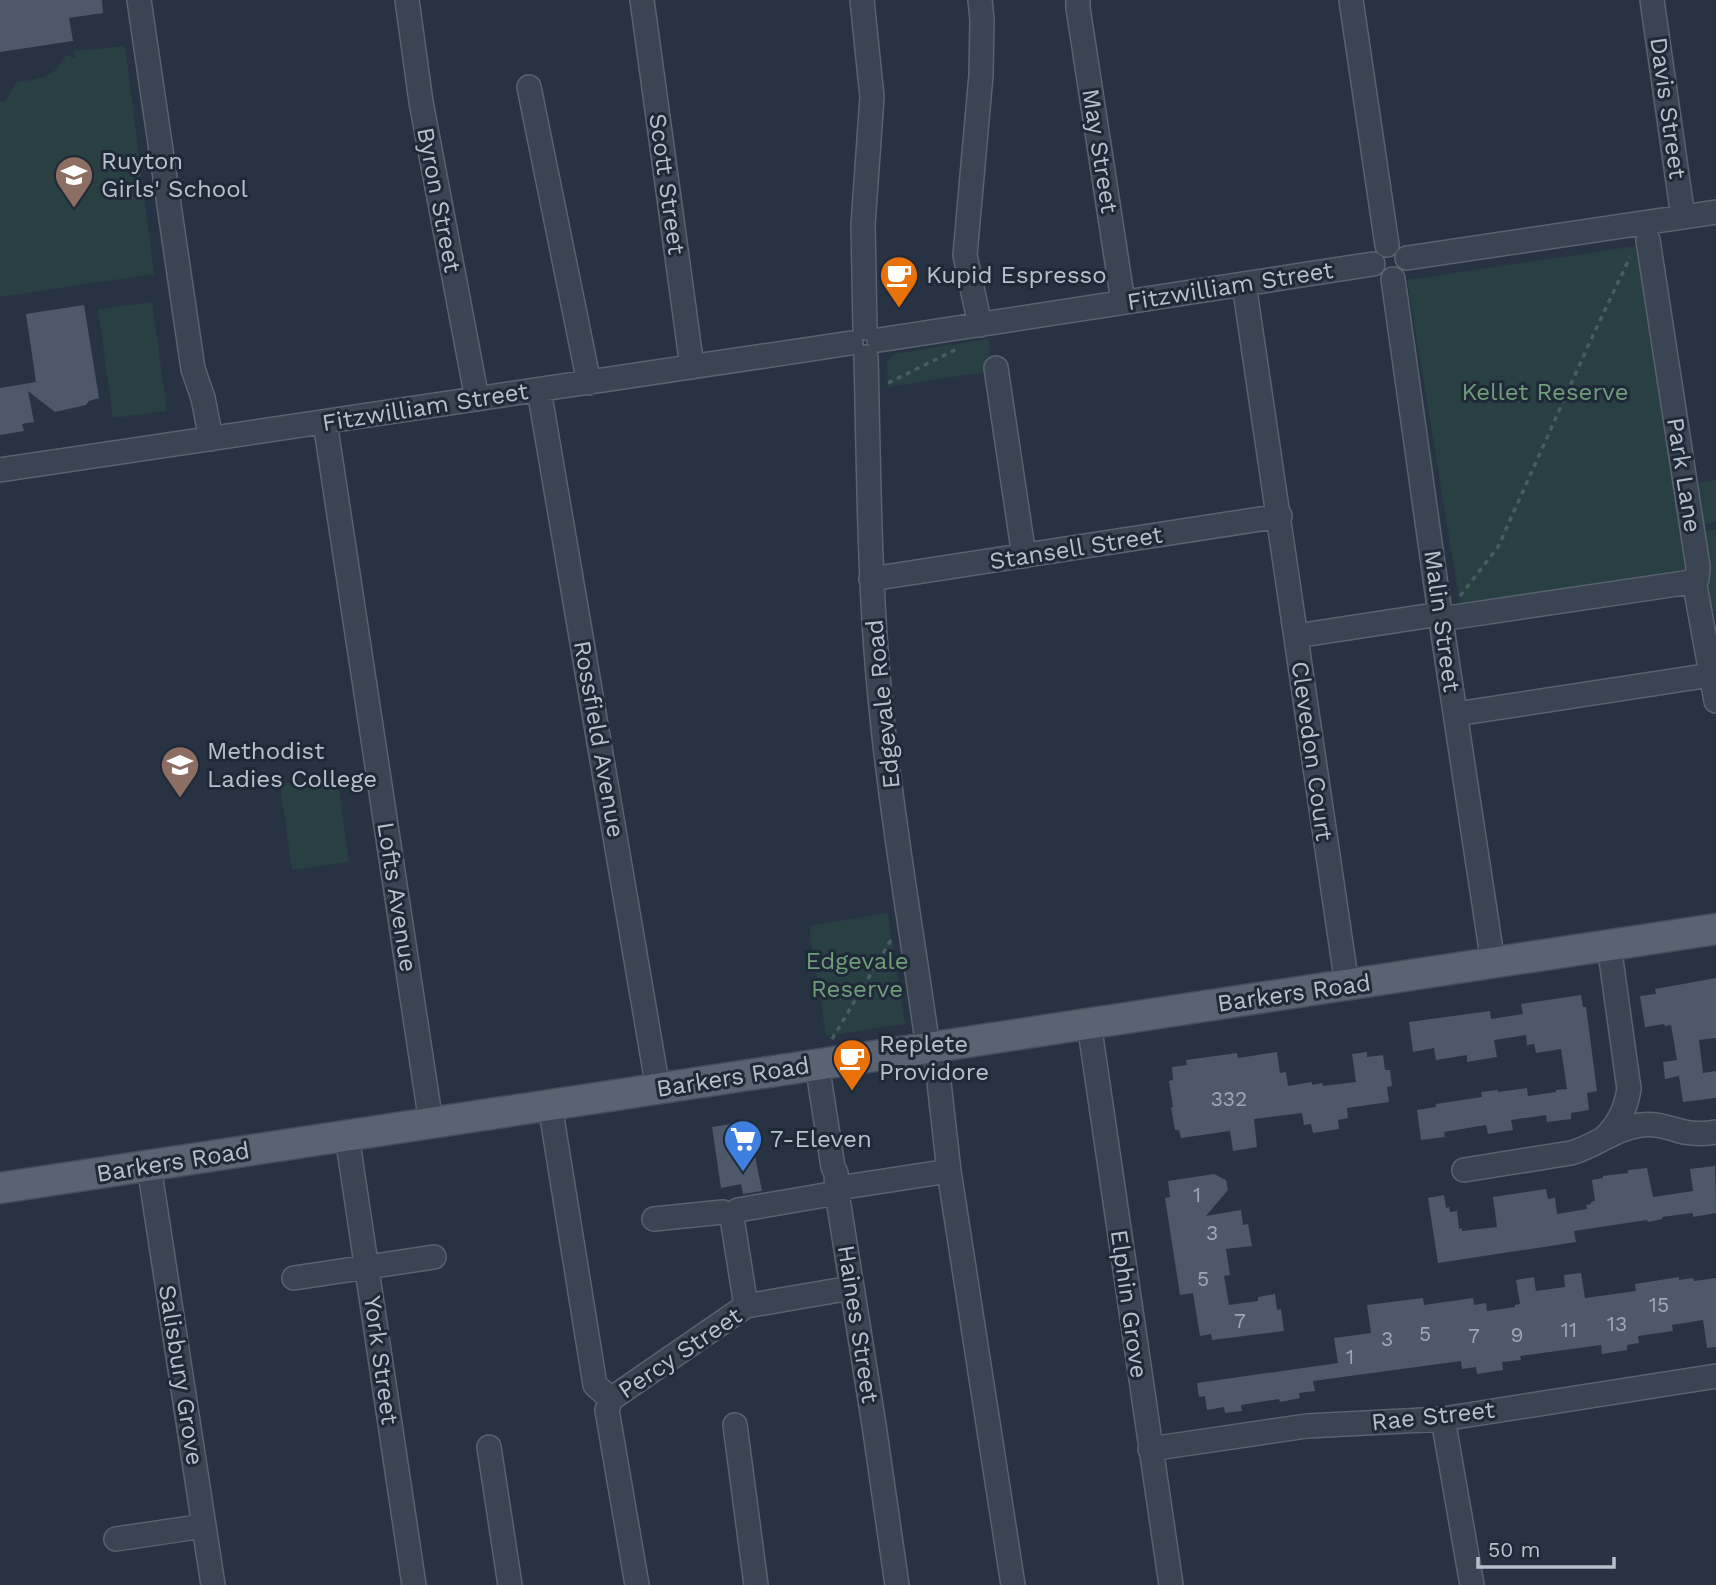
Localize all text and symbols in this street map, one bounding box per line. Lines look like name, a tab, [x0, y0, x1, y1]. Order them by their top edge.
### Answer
street label: Davis Street	[1644, 36, 1692, 180]
street label: May Street	[1076, 87, 1124, 215]
street label: Scott Street	[643, 112, 691, 256]
street label: Byron Street	[411, 125, 467, 275]
place label: Ruyton Girls' School	[101, 147, 249, 203]
school or university icon: Ruyton Girls' School	[53, 154, 95, 209]
cafe icon: Kupid Espresso	[878, 254, 920, 309]
street label: Fitzwilliam Street	[1125, 256, 1335, 316]
place label: Kupid Espresso	[926, 261, 1107, 289]
street label: Fitzwilliam Street	[320, 377, 530, 437]
park label: Kellet Reserve	[1461, 378, 1629, 406]
street label: Park Lane	[1661, 416, 1707, 534]
street label: Stansell Street	[988, 521, 1164, 575]
street label: Malin Street	[1418, 548, 1466, 694]
street label: Edgevale Road	[860, 618, 906, 790]
street label: Rossfield Avenue	[568, 638, 630, 840]
street label: Clevedon Court	[1286, 659, 1338, 843]
place label: Methodist Ladies College	[207, 737, 377, 793]
school or university icon: Methodist Ladies College	[159, 744, 201, 799]
street label: Lofts Avenue	[371, 820, 423, 974]
park label: Edgevale Reserve	[805, 947, 909, 1003]
street label: Barkers Road	[1215, 968, 1373, 1018]
place label: Replete Providore	[879, 1030, 989, 1086]
cafe icon: Replete Providore	[831, 1037, 873, 1092]
street label: Barkers Road	[654, 1051, 812, 1103]
house number: 332	[1211, 1086, 1247, 1111]
supermarket icon: 7-Eleven	[722, 1118, 764, 1173]
place label: 7-Eleven	[770, 1125, 872, 1153]
street label: Barkers Road	[94, 1136, 252, 1188]
house number: 1	[1193, 1182, 1201, 1207]
house number: 3	[1206, 1220, 1218, 1245]
street label: Elphin Grove	[1105, 1228, 1153, 1380]
street label: Haines Street	[832, 1243, 884, 1405]
house number: 5	[1197, 1266, 1209, 1291]
street label: Salisbury Grove	[153, 1283, 209, 1467]
house number: 15	[1649, 1292, 1669, 1317]
street label: York Street	[358, 1294, 404, 1426]
street label: Percy Street	[613, 1301, 747, 1405]
house number: 7	[1234, 1308, 1246, 1333]
house number: 13	[1607, 1311, 1627, 1336]
house number: 11	[1561, 1317, 1577, 1342]
house number: 5	[1419, 1321, 1431, 1346]
house number: 9	[1511, 1322, 1523, 1347]
house number: 7	[1468, 1323, 1480, 1348]
house number: 3	[1381, 1326, 1393, 1351]
house number: 1	[1346, 1344, 1354, 1369]
street label: Rae Street	[1370, 1396, 1496, 1436]
scale bar	[1478, 1526, 1614, 1570]
text: 50 m	[1488, 1537, 1540, 1562]

